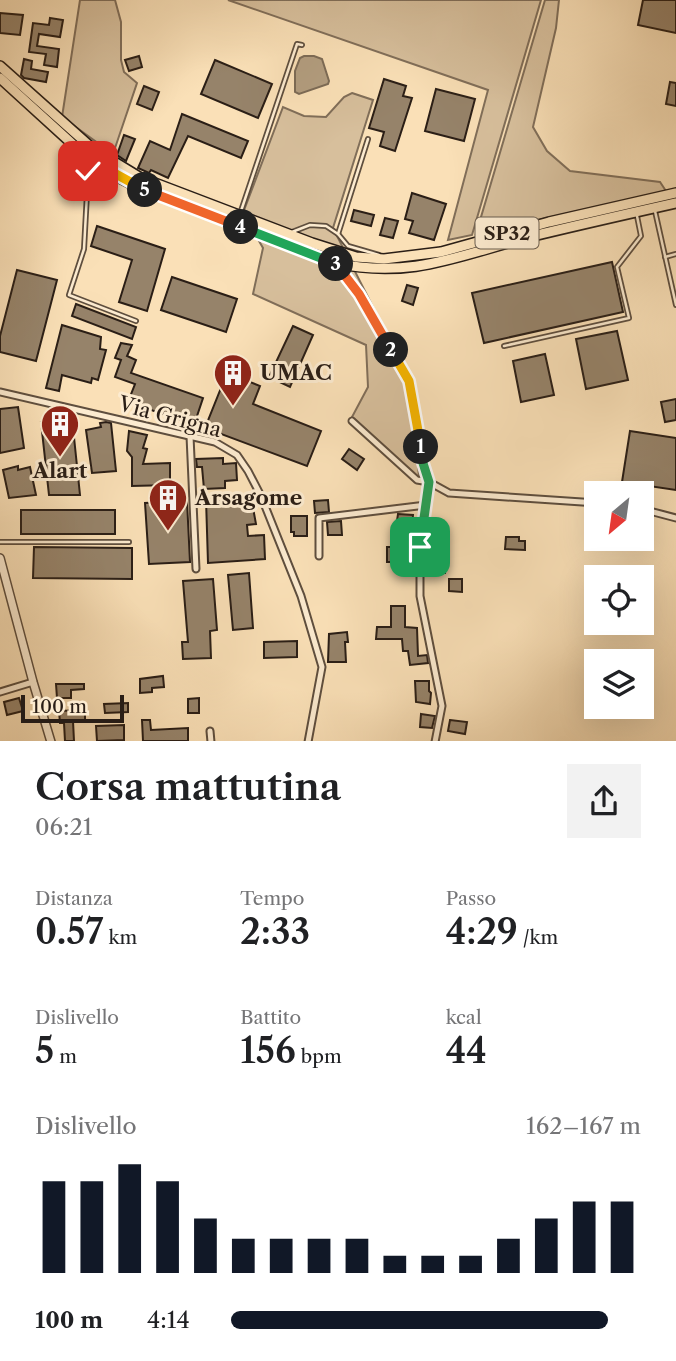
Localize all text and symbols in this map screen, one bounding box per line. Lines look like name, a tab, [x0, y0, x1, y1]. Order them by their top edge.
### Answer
pin	[58, 141, 118, 201]
icon: check	[69, 152, 107, 190]
pin: 5	[128, 172, 162, 208]
text: 5	[139, 178, 150, 201]
pin: 4	[224, 210, 258, 244]
text: 4	[235, 215, 246, 238]
road number: SP32	[476, 218, 538, 248]
pin: 3	[318, 246, 354, 282]
text: 3	[330, 252, 341, 275]
pin: 2	[374, 332, 408, 368]
text: 2	[385, 338, 396, 361]
building icon: UMAC	[212, 352, 254, 407]
place label: UMAC	[260, 360, 332, 385]
street label: Via Grigna	[115, 391, 225, 442]
building icon: Alart	[39, 403, 81, 458]
pin: 1	[404, 430, 438, 464]
text: 1	[416, 435, 425, 458]
place label: Alart	[32, 458, 88, 483]
building icon: Arsagome	[147, 477, 189, 532]
north arrow	[584, 481, 654, 551]
map controls	[584, 481, 654, 719]
place label: Arsagome	[194, 485, 302, 510]
pin	[390, 517, 450, 577]
icon: arrive	[401, 528, 439, 566]
button: locate	[584, 565, 654, 635]
button: layers	[584, 649, 654, 719]
scale bar	[21, 692, 124, 724]
text: 100 m	[32, 695, 87, 718]
text: Corsa mattutina	[35, 763, 341, 810]
button: share	[567, 764, 641, 838]
text: 06:21	[35, 813, 92, 841]
text: Distanza	[35, 887, 113, 910]
text: Tempo	[240, 887, 304, 910]
text: Passo	[446, 887, 496, 910]
text: 0.57	[35, 910, 103, 953]
text: 2:33	[240, 910, 310, 953]
text: 4:29	[446, 910, 518, 953]
text: km	[103, 926, 137, 949]
text: /km	[518, 926, 558, 949]
text: Dislivello	[35, 1006, 119, 1029]
text: Battito	[240, 1006, 301, 1029]
text: kcal	[446, 1006, 482, 1029]
text: 5	[35, 1029, 54, 1072]
text: 156	[240, 1029, 296, 1072]
text: 44	[446, 1029, 487, 1072]
text: m	[54, 1045, 77, 1068]
text: bpm	[296, 1045, 342, 1068]
text: Dislivello	[35, 1112, 137, 1140]
text: 162–167 m	[526, 1112, 641, 1140]
text: 100 m	[35, 1306, 103, 1334]
text: 4:14	[147, 1306, 190, 1334]

